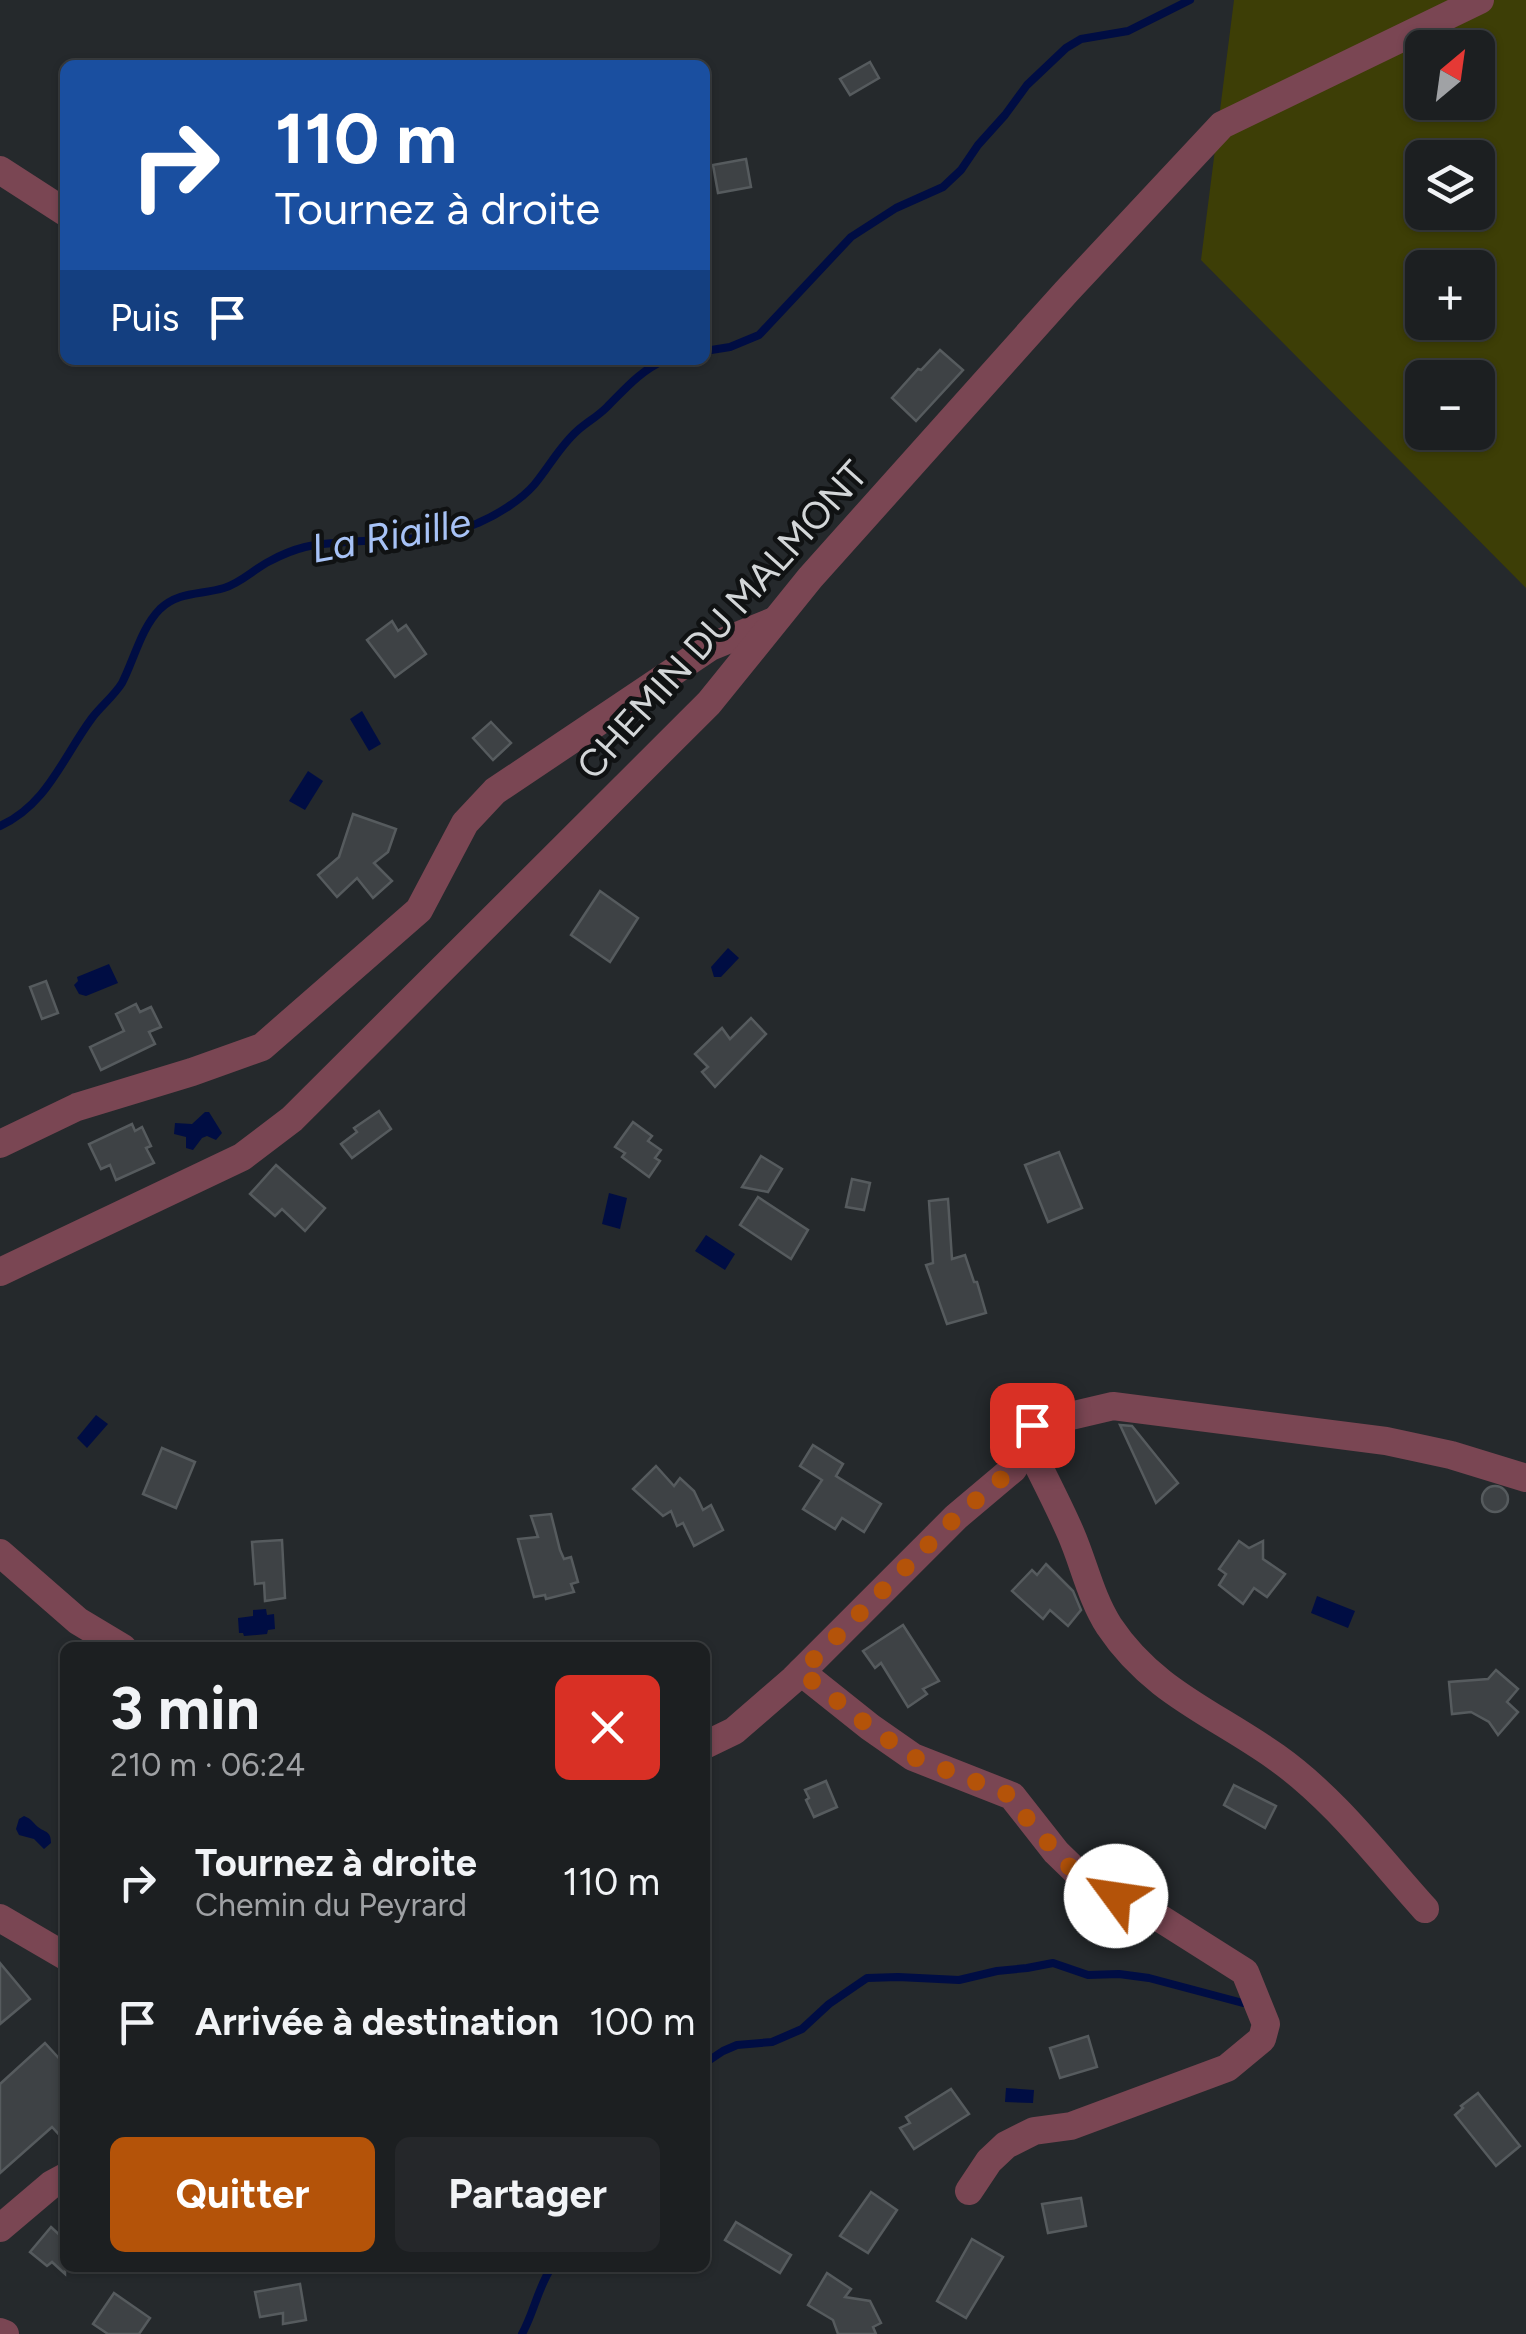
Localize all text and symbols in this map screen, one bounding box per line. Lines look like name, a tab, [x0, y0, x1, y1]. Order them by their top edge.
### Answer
north arrow	[1405, 30, 1495, 120]
map controls	[1405, 30, 1495, 450]
text: 110 m	[275, 96, 457, 181]
icon: right	[110, 100, 240, 230]
button: layers	[1405, 140, 1495, 230]
text: Tournez à droite	[275, 181, 600, 235]
button: +	[1405, 250, 1495, 340]
icon: arrive	[200, 290, 255, 345]
text: Puis	[110, 295, 180, 341]
button: −	[1405, 360, 1495, 450]
street label: CHEMIN DU MALMONT	[567, 452, 877, 788]
water label: La Riaille	[308, 497, 475, 573]
pin	[990, 1383, 1075, 1468]
icon: arrive	[1005, 1398, 1060, 1453]
text: 3 min	[110, 1672, 260, 1744]
button: close	[555, 1675, 660, 1780]
text: 210 m · 06:24	[110, 1746, 305, 1784]
text: Tournez à droite	[195, 1840, 477, 1886]
position arrow	[1064, 1844, 1168, 1948]
icon: right	[110, 1855, 165, 1910]
text: 110 m	[563, 1859, 660, 1905]
text: Chemin du Peyrard	[195, 1886, 467, 1924]
icon: arrive	[110, 1995, 165, 2050]
text: Arrivée à destination	[195, 1999, 559, 2045]
text: 100 m	[589, 1999, 695, 2045]
button: Quitter	[110, 2137, 375, 2252]
button: Partager	[395, 2137, 660, 2252]

